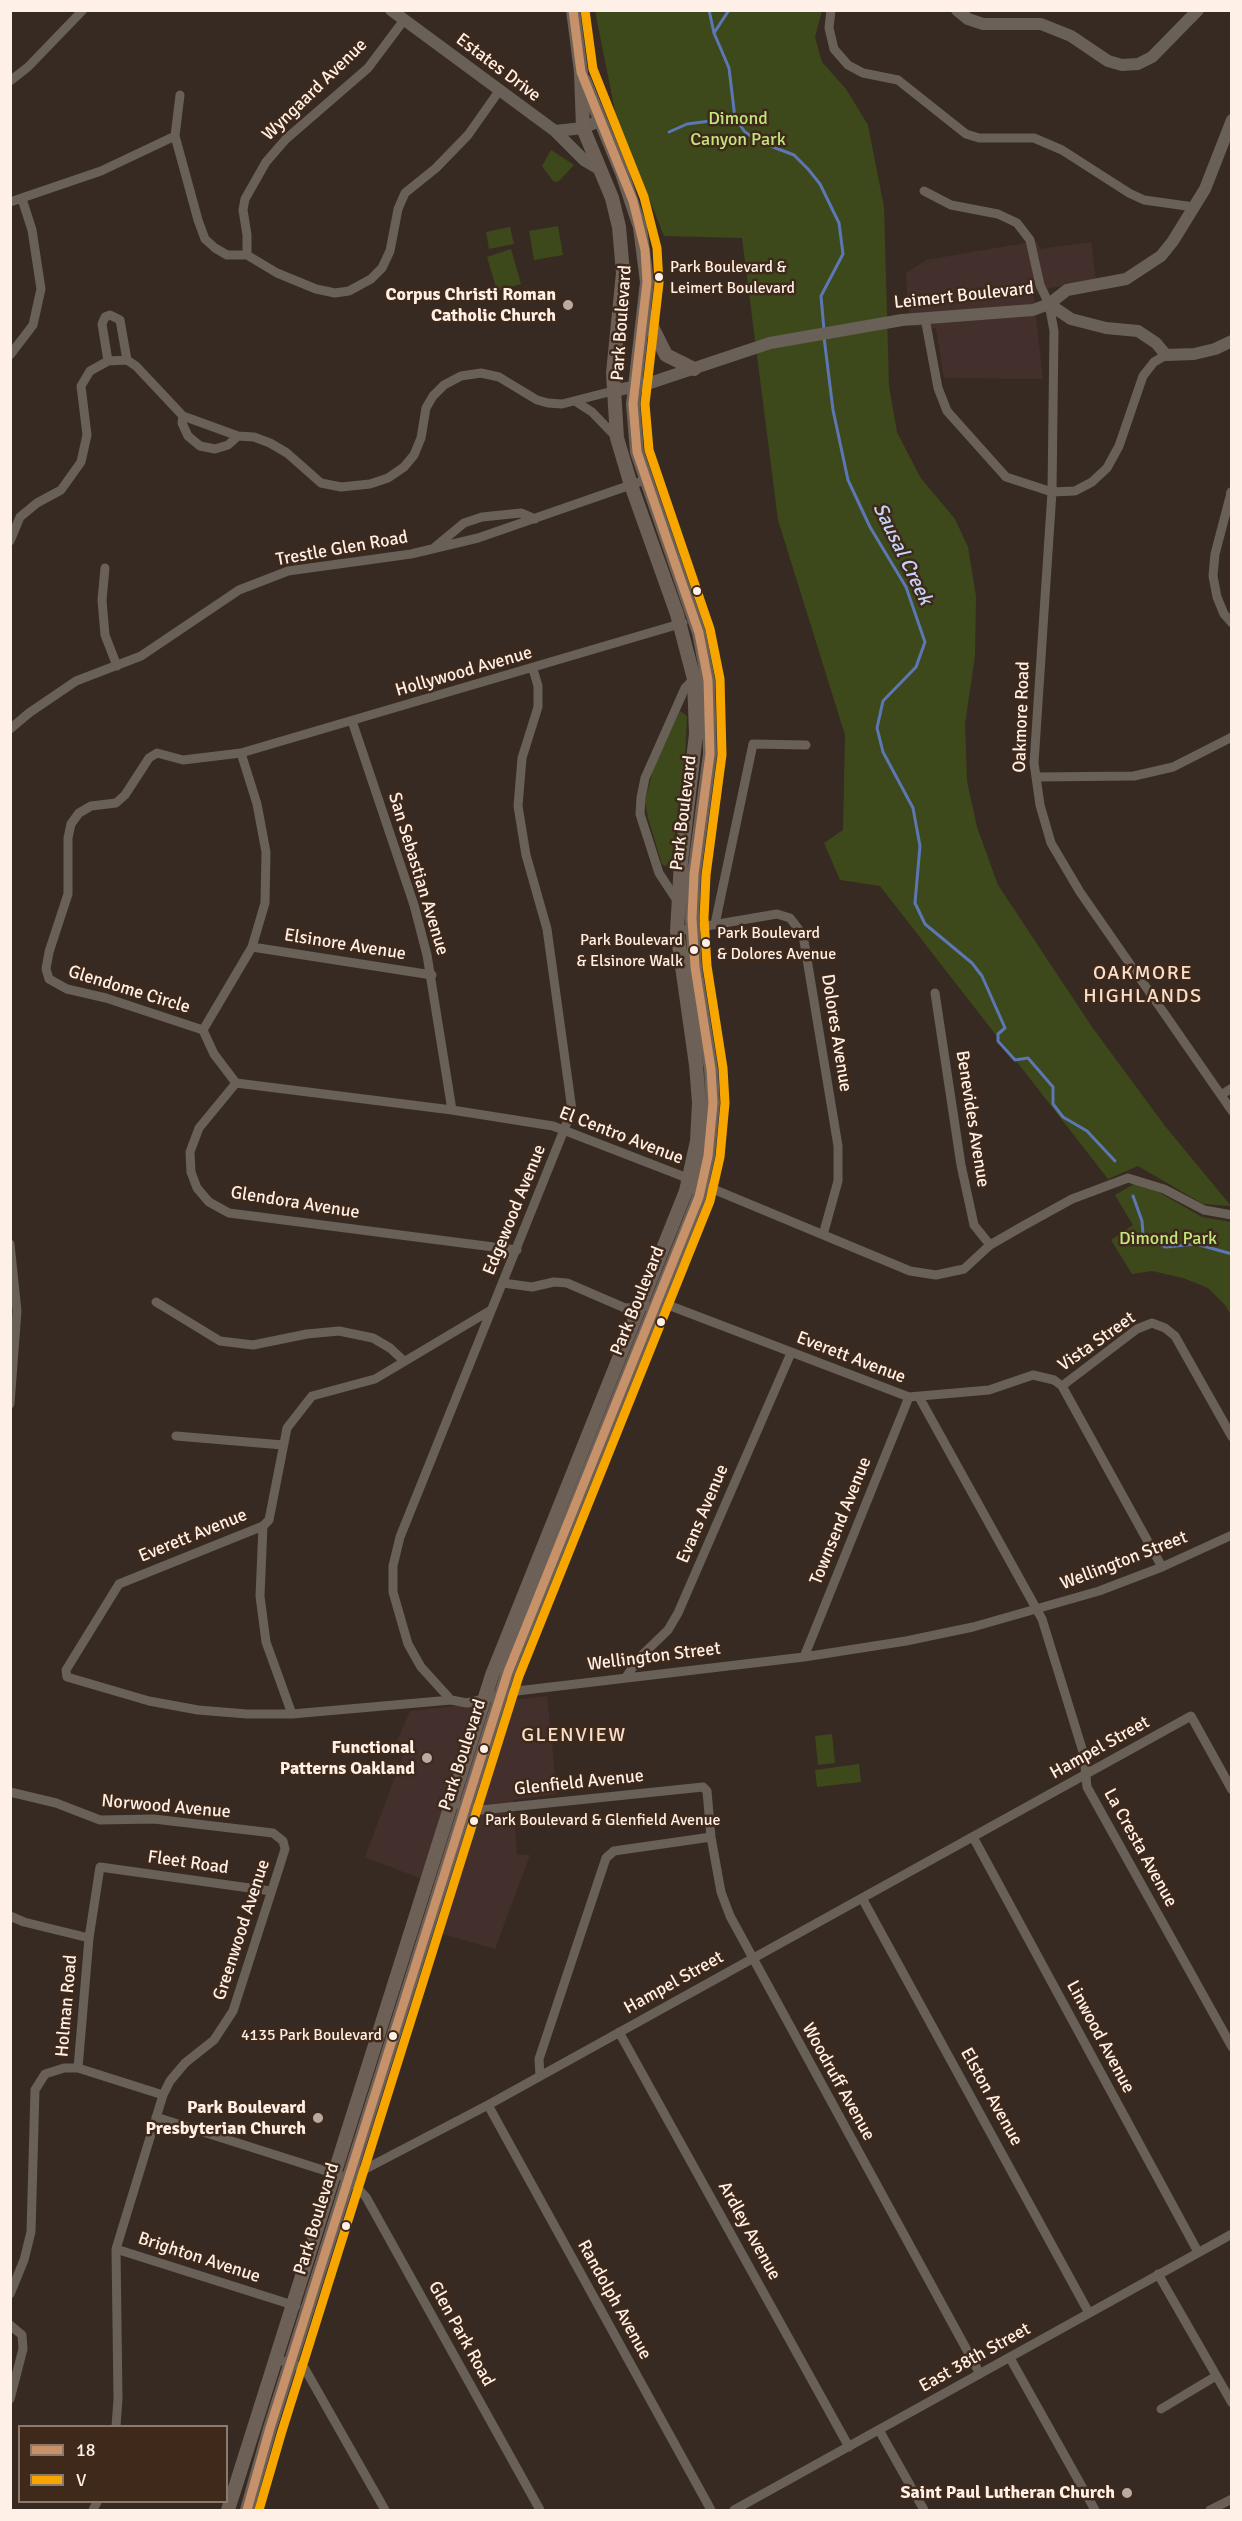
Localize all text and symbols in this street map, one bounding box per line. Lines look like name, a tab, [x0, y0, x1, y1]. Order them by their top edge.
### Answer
street label: Estates Drive	[451, 29, 545, 107]
street label: Wyngaard Avenue	[258, 34, 372, 146]
park label: Dimond Canyon Park	[690, 108, 786, 150]
place label: Park Boulevard & Leimert Boulevard	[670, 258, 795, 296]
street label: Park Boulevard	[607, 264, 637, 382]
marker: Park Boulevard & Leimert Boulevard	[653, 271, 665, 283]
street label: Leimert Boulevard	[893, 278, 1035, 314]
place label: Corpus Christi Roman Catholic Church	[386, 284, 556, 326]
marker: Corpus Christi Roman Catholic Church	[561, 298, 575, 312]
water label: Sausal Creek	[867, 499, 937, 609]
street label: Trestle Glen Road	[274, 527, 410, 571]
unlabelled marker	[691, 585, 703, 597]
street label: Hollywood Avenue	[393, 642, 535, 702]
street label: Oakmore Road	[1009, 661, 1035, 773]
street label: Park Boulevard	[666, 754, 702, 872]
street label: San Sebastian Avenue	[383, 790, 453, 958]
place label: Park Boulevard & Dolores Avenue	[717, 924, 836, 962]
street label: Elsinore Avenue	[283, 925, 407, 965]
place label: Park Boulevard & Elsinore Walk	[576, 931, 683, 969]
marker: Park Boulevard & Dolores Avenue	[700, 937, 712, 949]
marker: Park Boulevard & Elsinore Walk	[688, 944, 700, 956]
street label: Glendome Circle	[65, 961, 193, 1019]
district label: OAKMORE HIGHLANDS	[1083, 962, 1203, 1009]
street label: Dolores Avenue	[816, 973, 856, 1093]
street label: Benevides Avenue	[951, 1049, 993, 1189]
street label: El Centro Avenue	[556, 1102, 686, 1170]
street label: Edgewood Avenue	[479, 1141, 551, 1279]
street label: Glendora Avenue	[229, 1182, 361, 1224]
park label: Dimond Park	[1119, 1228, 1217, 1250]
street label: Park Boulevard	[606, 1243, 670, 1359]
street label: Vista Street	[1054, 1308, 1140, 1376]
unlabelled marker	[655, 1316, 667, 1328]
street label: Everett Avenue	[793, 1327, 909, 1389]
street label: Townsend Avenue	[806, 1454, 876, 1588]
street label: Evans Avenue	[673, 1461, 733, 1567]
street label: Everett Avenue	[136, 1504, 250, 1568]
street label: Wellington Street	[1057, 1527, 1191, 1595]
street label: Wellington Street	[586, 1638, 722, 1676]
street label: Park Boulevard	[435, 1697, 491, 1813]
street label: Hampel Street	[1047, 1712, 1153, 1784]
district label: GLENVIEW	[521, 1724, 627, 1748]
place label: Functional Patterns Oakland	[280, 1737, 415, 1780]
unlabelled marker	[478, 1743, 490, 1755]
marker: Functional Patterns Oakland	[420, 1751, 434, 1765]
street label: Glenfield Avenue	[513, 1765, 645, 1801]
street label: La Cresta Avenue	[1099, 1785, 1181, 1911]
street label: Norwood Avenue	[100, 1791, 232, 1823]
place label: Park Boulevard & Glenfield Avenue	[485, 1811, 720, 1831]
marker: Park Boulevard & Glenfield Avenue	[468, 1815, 480, 1827]
street label: Fleet Road	[146, 1847, 230, 1879]
street label: Greenwood Avenue	[209, 1857, 275, 2003]
street label: Hampel Street	[621, 1947, 727, 2019]
street label: Holman Road	[52, 1954, 82, 2058]
street label: Linwood Avenue	[1061, 1977, 1139, 2097]
street label: Woodruff Avenue	[797, 2019, 879, 2145]
place label: 4135 Park Boulevard	[241, 2026, 382, 2046]
marker: 4135 Park Boulevard	[387, 2030, 399, 2042]
street label: Elston Avenue	[955, 2044, 1027, 2150]
place label: Park Boulevard Presbyterian Church	[145, 2097, 306, 2140]
marker: Park Boulevard Presbyterian Church	[311, 2111, 325, 2125]
street label: Park Boulevard	[290, 2160, 344, 2278]
street label: Ardley Avenue	[713, 2178, 785, 2284]
unlabelled marker	[340, 2220, 352, 2232]
street label: Brighton Avenue	[135, 2228, 263, 2288]
street label: Randolph Avenue	[572, 2236, 656, 2364]
street label: Glen Park Road	[423, 2278, 499, 2390]
street label: East 38th Street	[916, 2319, 1034, 2397]
legend	[18, 2425, 228, 2503]
text: 18	[76, 2439, 95, 2461]
text: V	[76, 2469, 86, 2491]
place label: Saint Paul Lutheran Church	[900, 2482, 1115, 2504]
marker: Saint Paul Lutheran Church	[1120, 2486, 1134, 2500]

